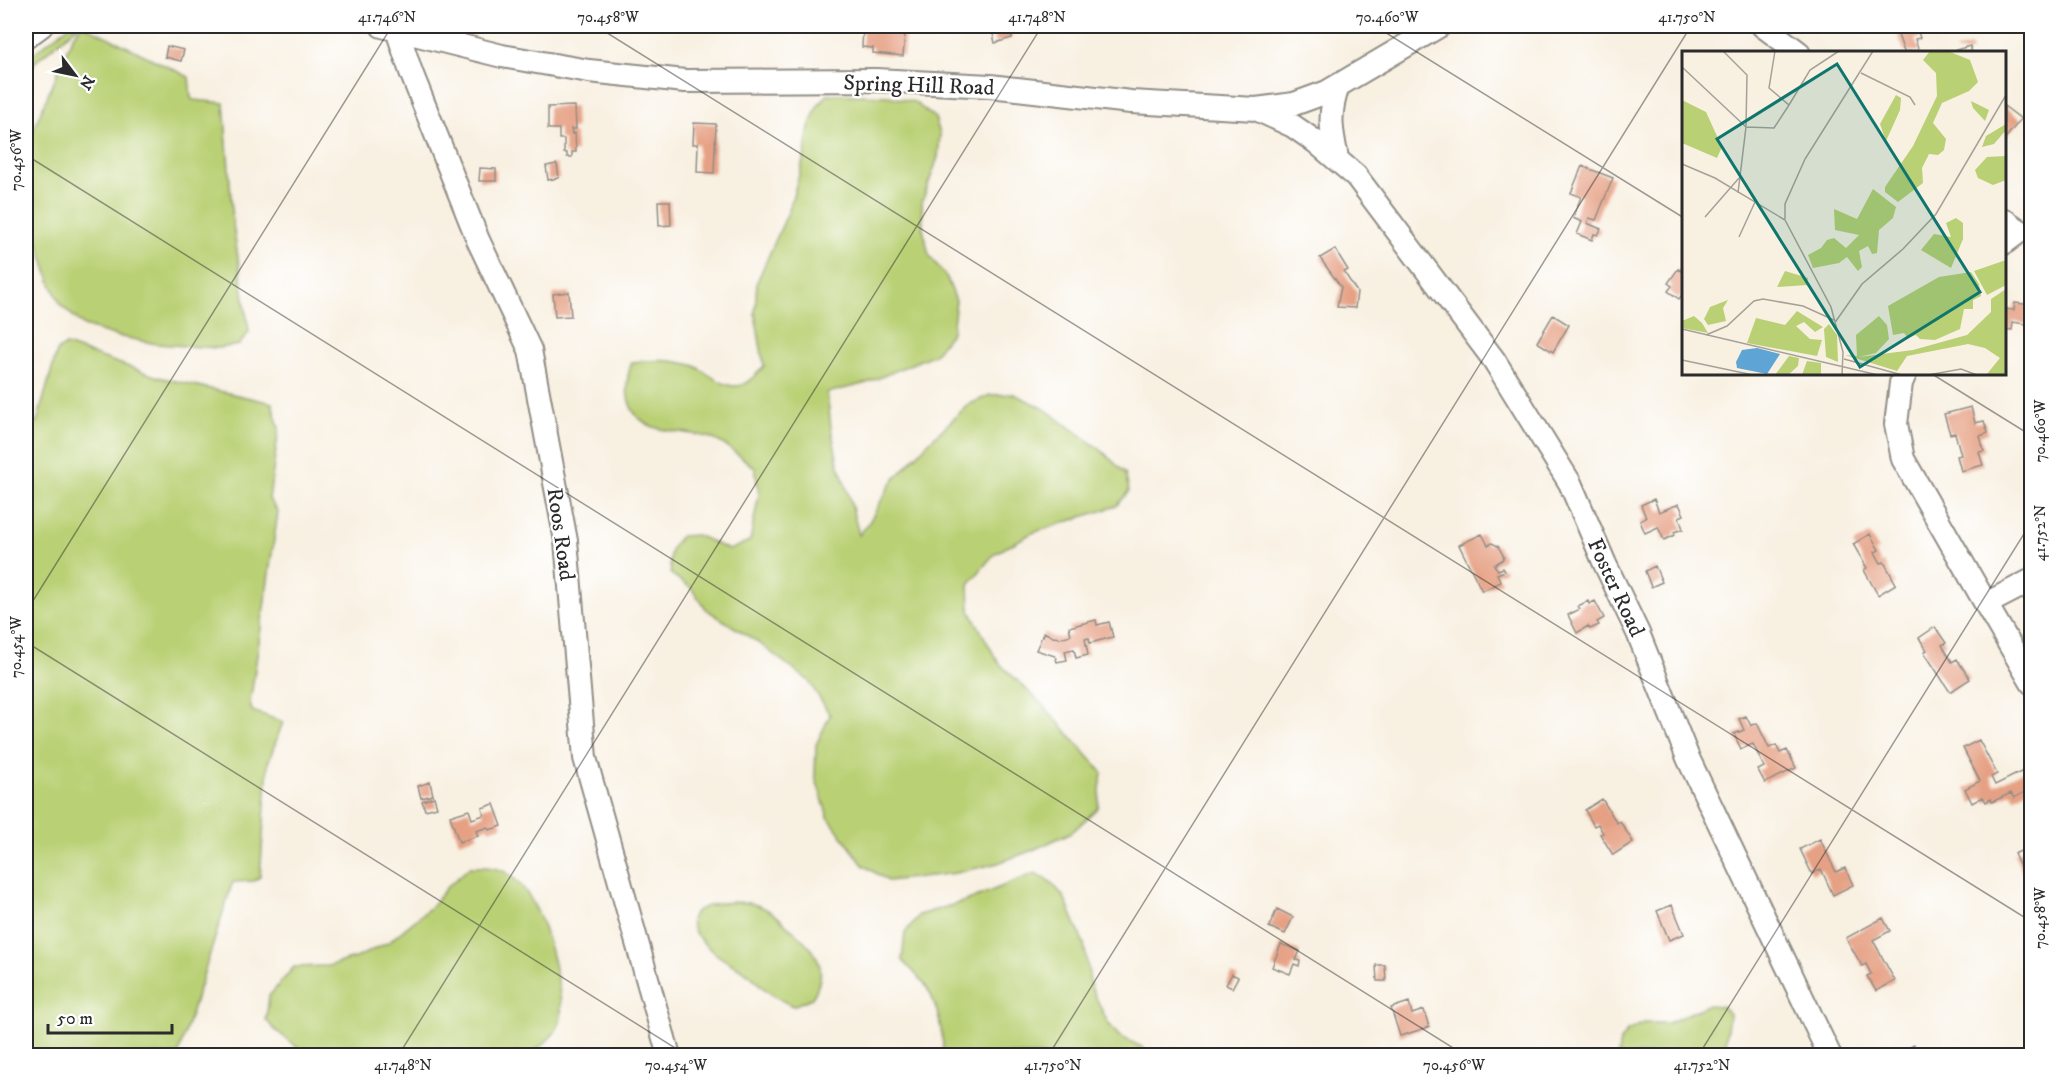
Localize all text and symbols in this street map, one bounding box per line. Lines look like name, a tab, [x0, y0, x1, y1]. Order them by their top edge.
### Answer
text: 41.746°N	[358, 8, 416, 27]
text: 70.458°W	[577, 8, 639, 27]
text: 41.748°N	[1008, 8, 1066, 27]
text: 70.460°W	[1356, 8, 1419, 27]
text: 41.750°N	[1658, 8, 1716, 27]
north arrow	[45, 45, 105, 105]
inset map	[1682, 51, 2006, 375]
street label: Spring Hill Road	[843, 69, 995, 102]
text: N	[75, 72, 99, 93]
text: 70.456°W	[7, 129, 26, 191]
text: 70.460°W	[2031, 399, 2050, 462]
street label: Roos Road	[541, 486, 580, 582]
text: 41.752°N	[2031, 505, 2050, 561]
street label: Foster Road	[1581, 534, 1650, 641]
text: 70.454°W	[7, 616, 26, 678]
text: 70.458°W	[2031, 887, 2050, 949]
scale bar	[48, 997, 172, 1035]
text: 50 m	[57, 1008, 93, 1030]
text: 41.748°N	[374, 1056, 432, 1075]
text: 70.454°W	[645, 1056, 707, 1075]
text: 41.750°N	[1024, 1056, 1082, 1075]
text: 70.456°W	[1423, 1056, 1485, 1075]
text: 41.752°N	[1674, 1056, 1730, 1075]

